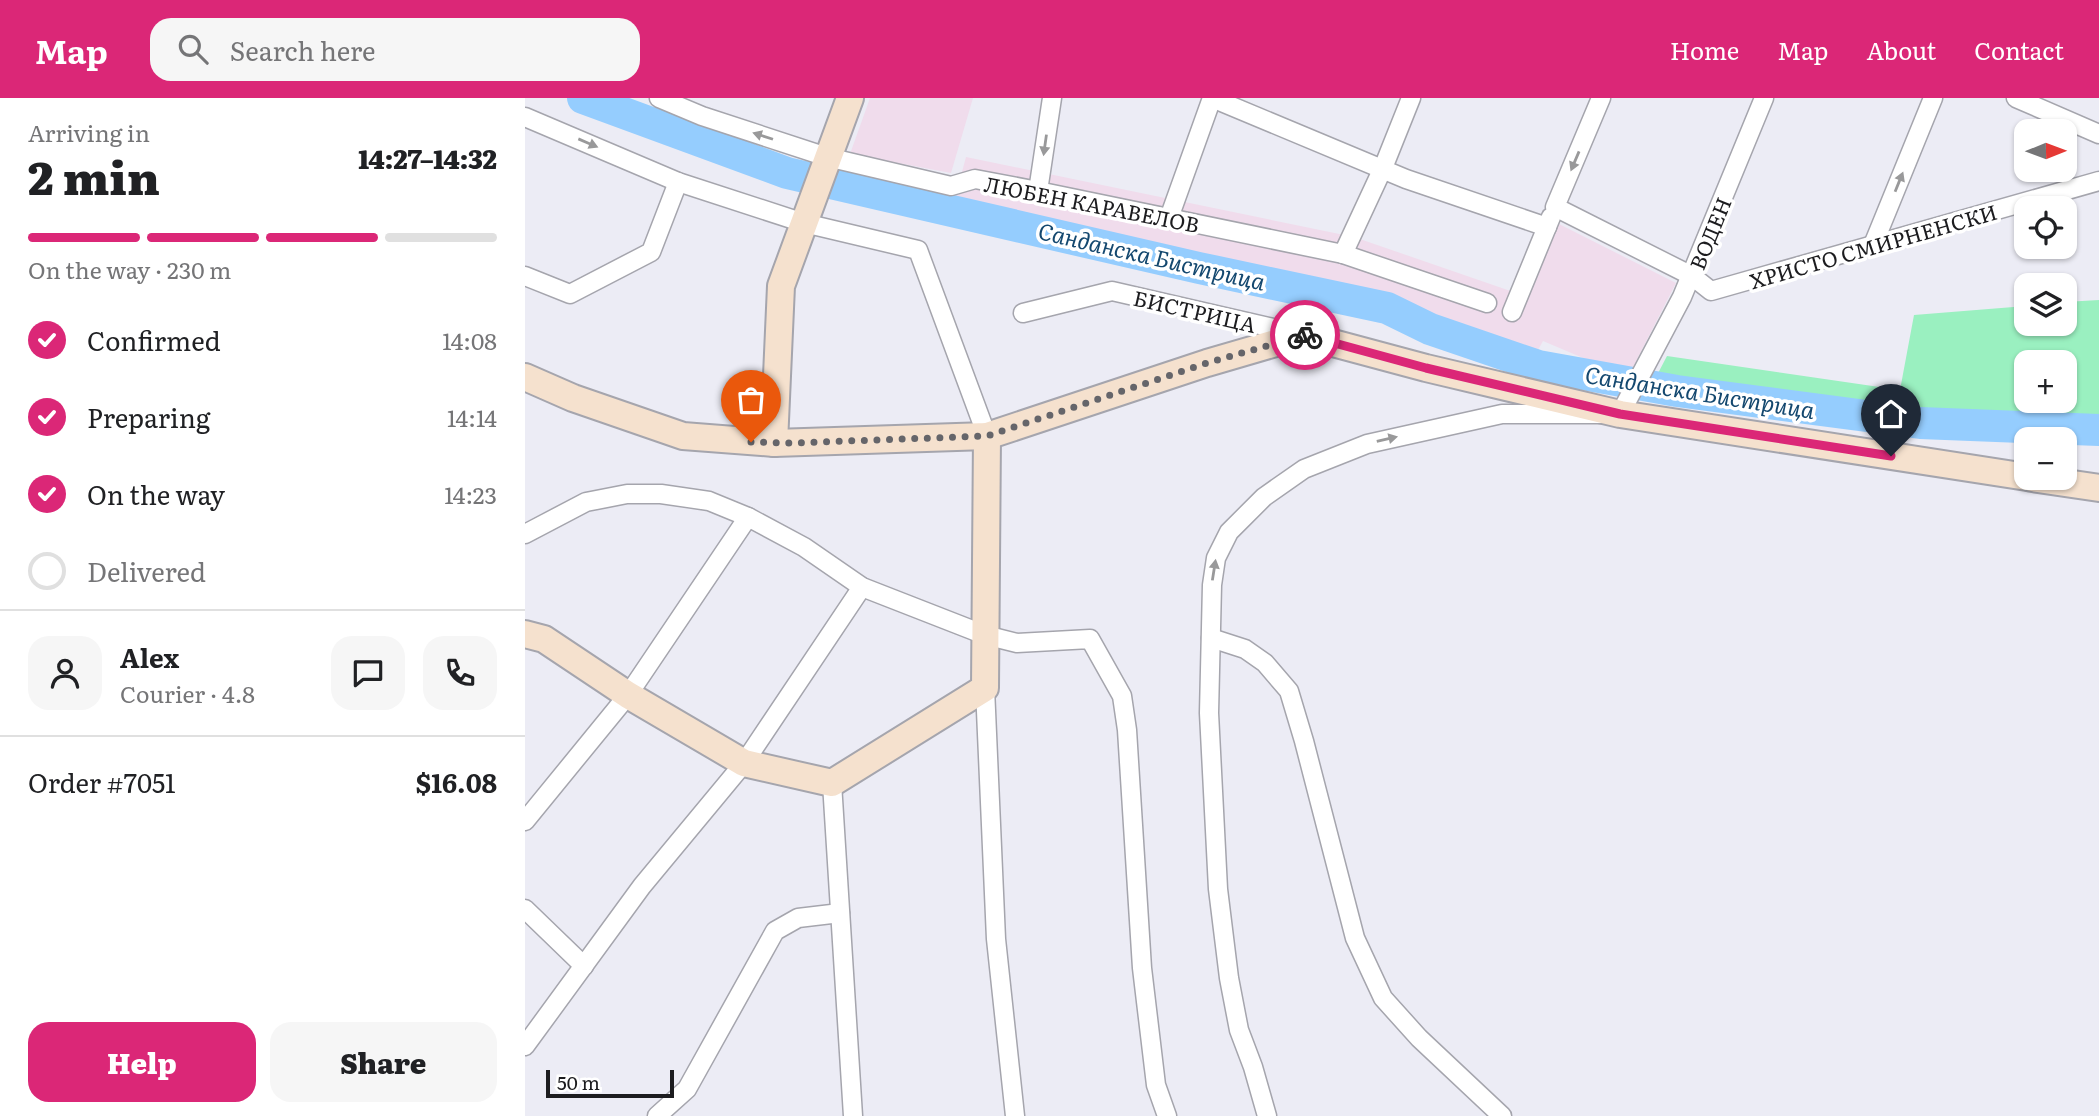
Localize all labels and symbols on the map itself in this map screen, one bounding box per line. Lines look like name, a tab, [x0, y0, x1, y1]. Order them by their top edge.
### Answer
north arrow	[2014, 119, 2077, 182]
one-way arrow	[752, 130, 773, 141]
one-way arrow	[1039, 134, 1050, 156]
one-way arrow	[578, 138, 599, 149]
one-way arrow	[1569, 151, 1580, 172]
street label: ЛЮБЕН КАРАВЕЛОВ	[982, 167, 1202, 239]
one-way arrow	[1893, 171, 1904, 192]
street label: ВОДЕН	[1680, 192, 1738, 274]
street label: ХРИСТО СМИРНЕНСКИ	[1746, 195, 2000, 295]
water label: Санданска Бистрица	[1035, 212, 1269, 298]
street label: БИСТРИЦА	[1131, 281, 1260, 339]
courier	[1270, 300, 1340, 370]
water label: Санданска Бистрица	[1583, 356, 1817, 426]
pin	[721, 370, 781, 442]
pin	[1861, 384, 1921, 456]
one-way arrow	[1376, 434, 1398, 445]
one-way arrow	[1209, 559, 1220, 581]
scale bar	[546, 1067, 674, 1099]

